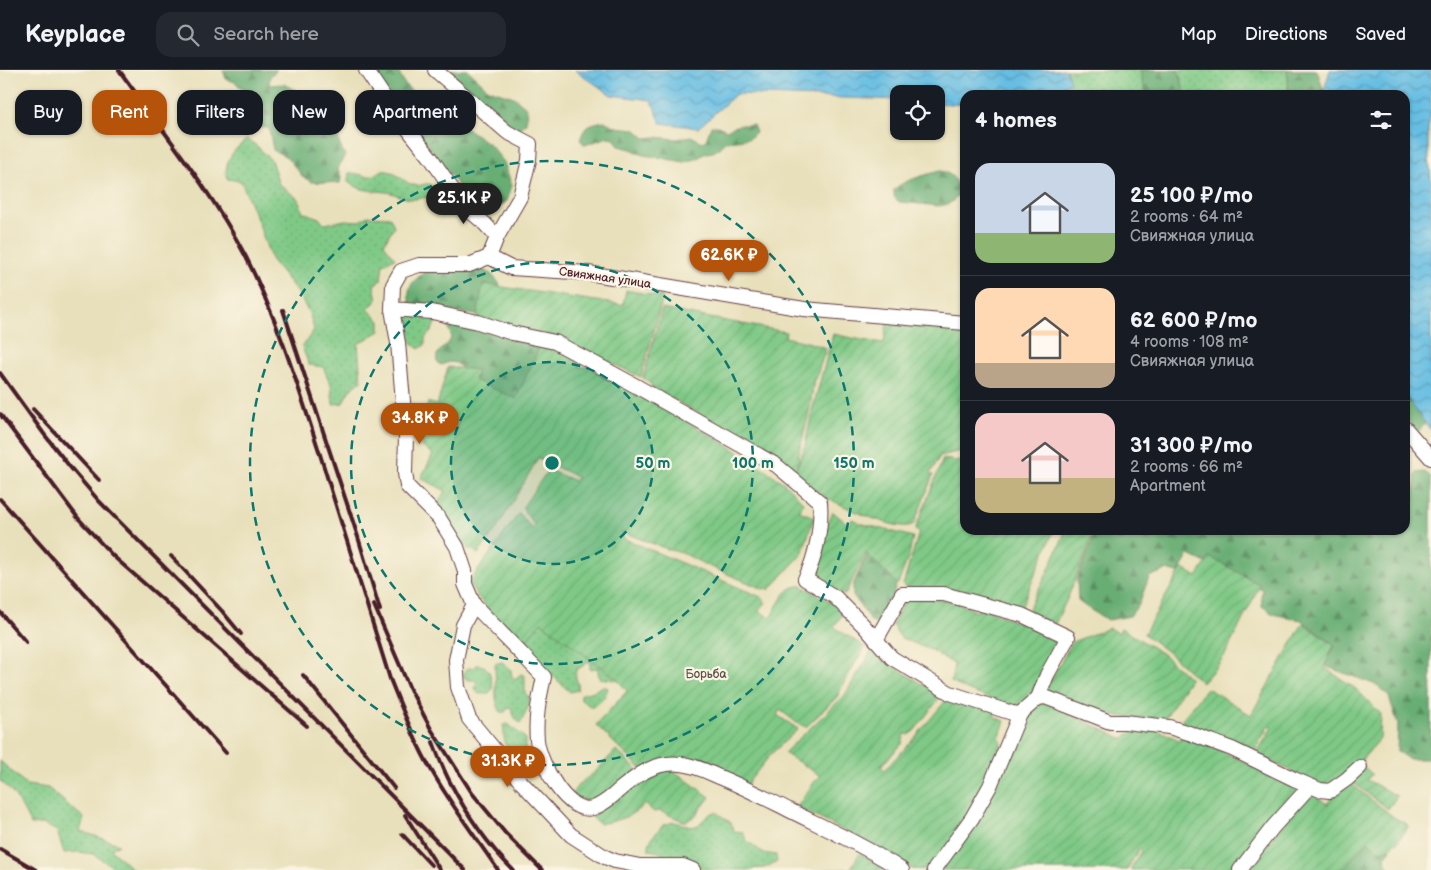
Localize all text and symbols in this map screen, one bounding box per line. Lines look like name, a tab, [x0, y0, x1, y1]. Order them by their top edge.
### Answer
search box	[156, 12, 506, 57]
text: Keyplace	[25, 20, 126, 49]
icon: search	[174, 21, 202, 49]
text: Search here	[214, 23, 319, 46]
text: Map	[1181, 24, 1217, 45]
text: Directions	[1245, 24, 1327, 45]
text: Saved	[1355, 24, 1406, 45]
map controls	[890, 85, 945, 140]
button: locate	[890, 85, 945, 140]
chip: Buy	[15, 90, 82, 135]
chip: Rent	[92, 90, 167, 135]
chip: Filters	[177, 90, 263, 135]
chip: New	[273, 90, 345, 135]
chip: Apartment	[355, 90, 476, 135]
icon: filters	[1367, 106, 1395, 134]
text: 4 homes	[975, 108, 1057, 133]
pin: 25.1K ₽	[418, 182, 510, 225]
icon: home	[1015, 183, 1075, 243]
text: 25 100 ₽/mo	[1130, 183, 1253, 208]
text: 25.1K ₽	[437, 189, 491, 208]
text: 2 rooms · 64 m²	[1130, 208, 1243, 227]
text: Свияжная улица	[1130, 227, 1254, 246]
pin: 62.6K ₽	[683, 240, 775, 282]
text: 62.6K ₽	[700, 246, 758, 265]
street label: Свияжная улица	[558, 264, 652, 292]
icon: home	[1015, 308, 1075, 368]
text: 62 600 ₽/mo	[1130, 308, 1257, 333]
text: 4 rooms · 108 m²	[1130, 333, 1249, 352]
text: Свияжная улица	[1130, 352, 1254, 371]
pin: 34.8K ₽	[374, 402, 466, 445]
text: 34.8K ₽	[392, 409, 448, 428]
icon: home	[1015, 433, 1075, 493]
text: 31 300 ₽/mo	[1130, 433, 1253, 458]
centre of rings	[543, 454, 561, 472]
text: 50 m	[636, 454, 671, 473]
text: 100 m	[732, 454, 774, 473]
text: 150 m	[833, 454, 875, 473]
text: 2 rooms · 66 m²	[1130, 458, 1243, 477]
text: Apartment	[1130, 477, 1206, 496]
park label: Борьба	[686, 667, 726, 682]
pin: 31.3K ₽	[462, 746, 554, 788]
text: 31.3K ₽	[481, 752, 535, 771]

